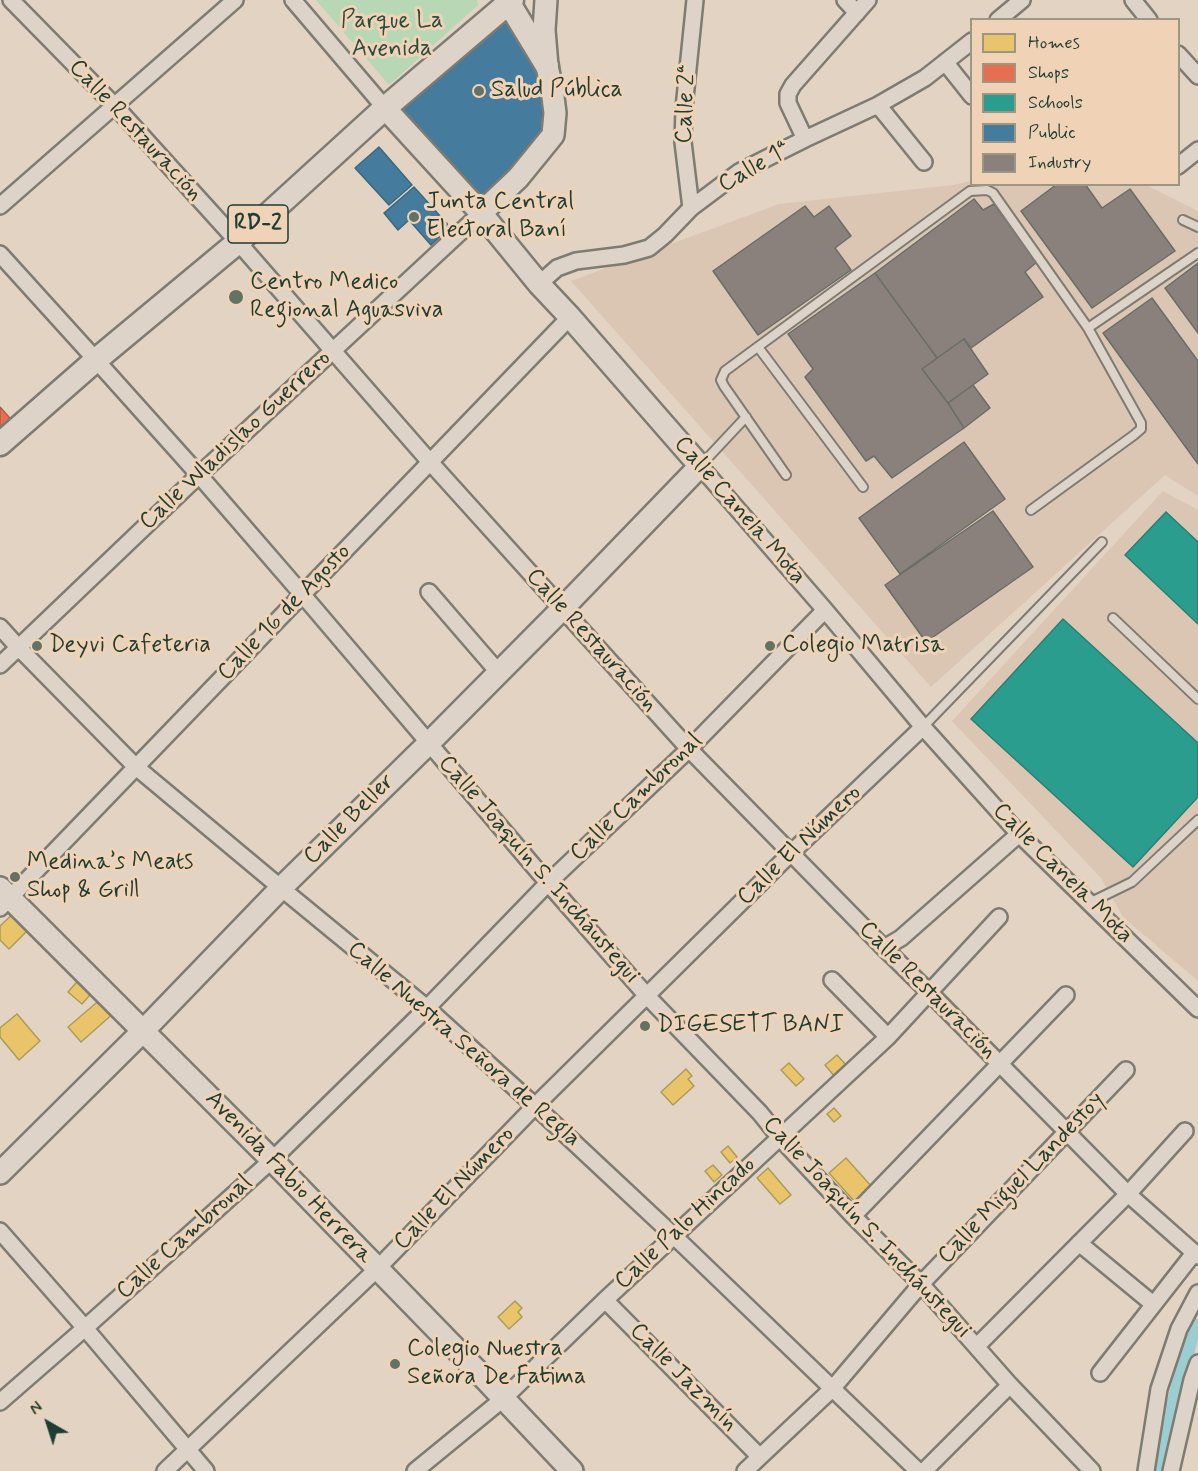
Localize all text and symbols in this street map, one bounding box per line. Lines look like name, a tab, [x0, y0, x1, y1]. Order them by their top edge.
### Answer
park label: Parque La Avenida	[341, 8, 443, 64]
legend	[970, 18, 1180, 186]
text: Homes	[1028, 31, 1080, 55]
street label: Calle Restauración	[62, 54, 208, 208]
text: Shops	[1028, 61, 1069, 85]
street label: Calle 2ª	[671, 63, 703, 145]
place label: Salud Pública	[491, 77, 623, 105]
marker: Salud Pública	[472, 84, 486, 98]
text: Schools	[1028, 91, 1083, 115]
text: Public	[1028, 121, 1076, 145]
street label: Calle 1ª	[714, 136, 796, 200]
text: Industry	[1028, 151, 1091, 175]
place label: Junta Central Electoral Baní	[426, 189, 574, 245]
road number: RD-2	[228, 205, 288, 243]
marker: Junta Central Electoral Baní	[407, 210, 421, 224]
place label: Centro Medico Regional Aguasviva	[250, 269, 443, 325]
marker: Centro Medico Regional Aguasviva	[227, 288, 245, 306]
street label: Calle Wladislao Guerrero	[134, 345, 338, 537]
street label: Calle Canela Mota	[667, 431, 811, 591]
street label: Calle 16 de Agosto	[212, 538, 358, 688]
street label: Calle Restauración	[519, 563, 663, 719]
place label: Deyvi Cafeteria	[49, 632, 211, 660]
place label: Colegio Matrisa	[782, 632, 945, 660]
marker: Deyvi Cafeteria	[30, 639, 44, 653]
marker: Colegio Matrisa	[763, 639, 777, 653]
street label: Calle Cambronal	[565, 728, 709, 868]
street label: Calle Joaquín S. Incháustegui	[431, 750, 645, 990]
street label: Calle Beller	[298, 768, 402, 872]
street label: Calle El Número	[732, 780, 868, 912]
street label: Calle Canela Mota	[986, 798, 1138, 950]
place label: Medina’s Meats Shop & Grill	[27, 849, 193, 905]
marker: Medina’s Meats Shop & Grill	[8, 870, 22, 884]
street label: Calle Restauración	[852, 916, 1002, 1066]
street label: Calle Nuestra Señora de Regla	[341, 936, 585, 1154]
place label: DIGESETT BANI	[657, 1012, 844, 1040]
marker: DIGESETT BANI	[638, 1019, 652, 1033]
street label: Avenida Fabio Herrera	[198, 1085, 378, 1271]
street label: Calle Miguel Landestoy	[932, 1087, 1112, 1271]
street label: Calle Joaquín S. Incháustegui	[756, 1111, 976, 1345]
street label: Calle El Número	[389, 1121, 521, 1257]
street label: Calle Palo Hincado	[610, 1151, 762, 1297]
street label: Calle Cambronal	[111, 1170, 259, 1306]
street label: Calle Jazmín	[623, 1318, 743, 1438]
place label: Colegio Nuestra Señora De Fatima	[407, 1336, 586, 1392]
marker: Colegio Nuestra Señora De Fatima	[388, 1357, 402, 1371]
north arrow	[18, 1393, 78, 1453]
text: N	[26, 1397, 47, 1420]

